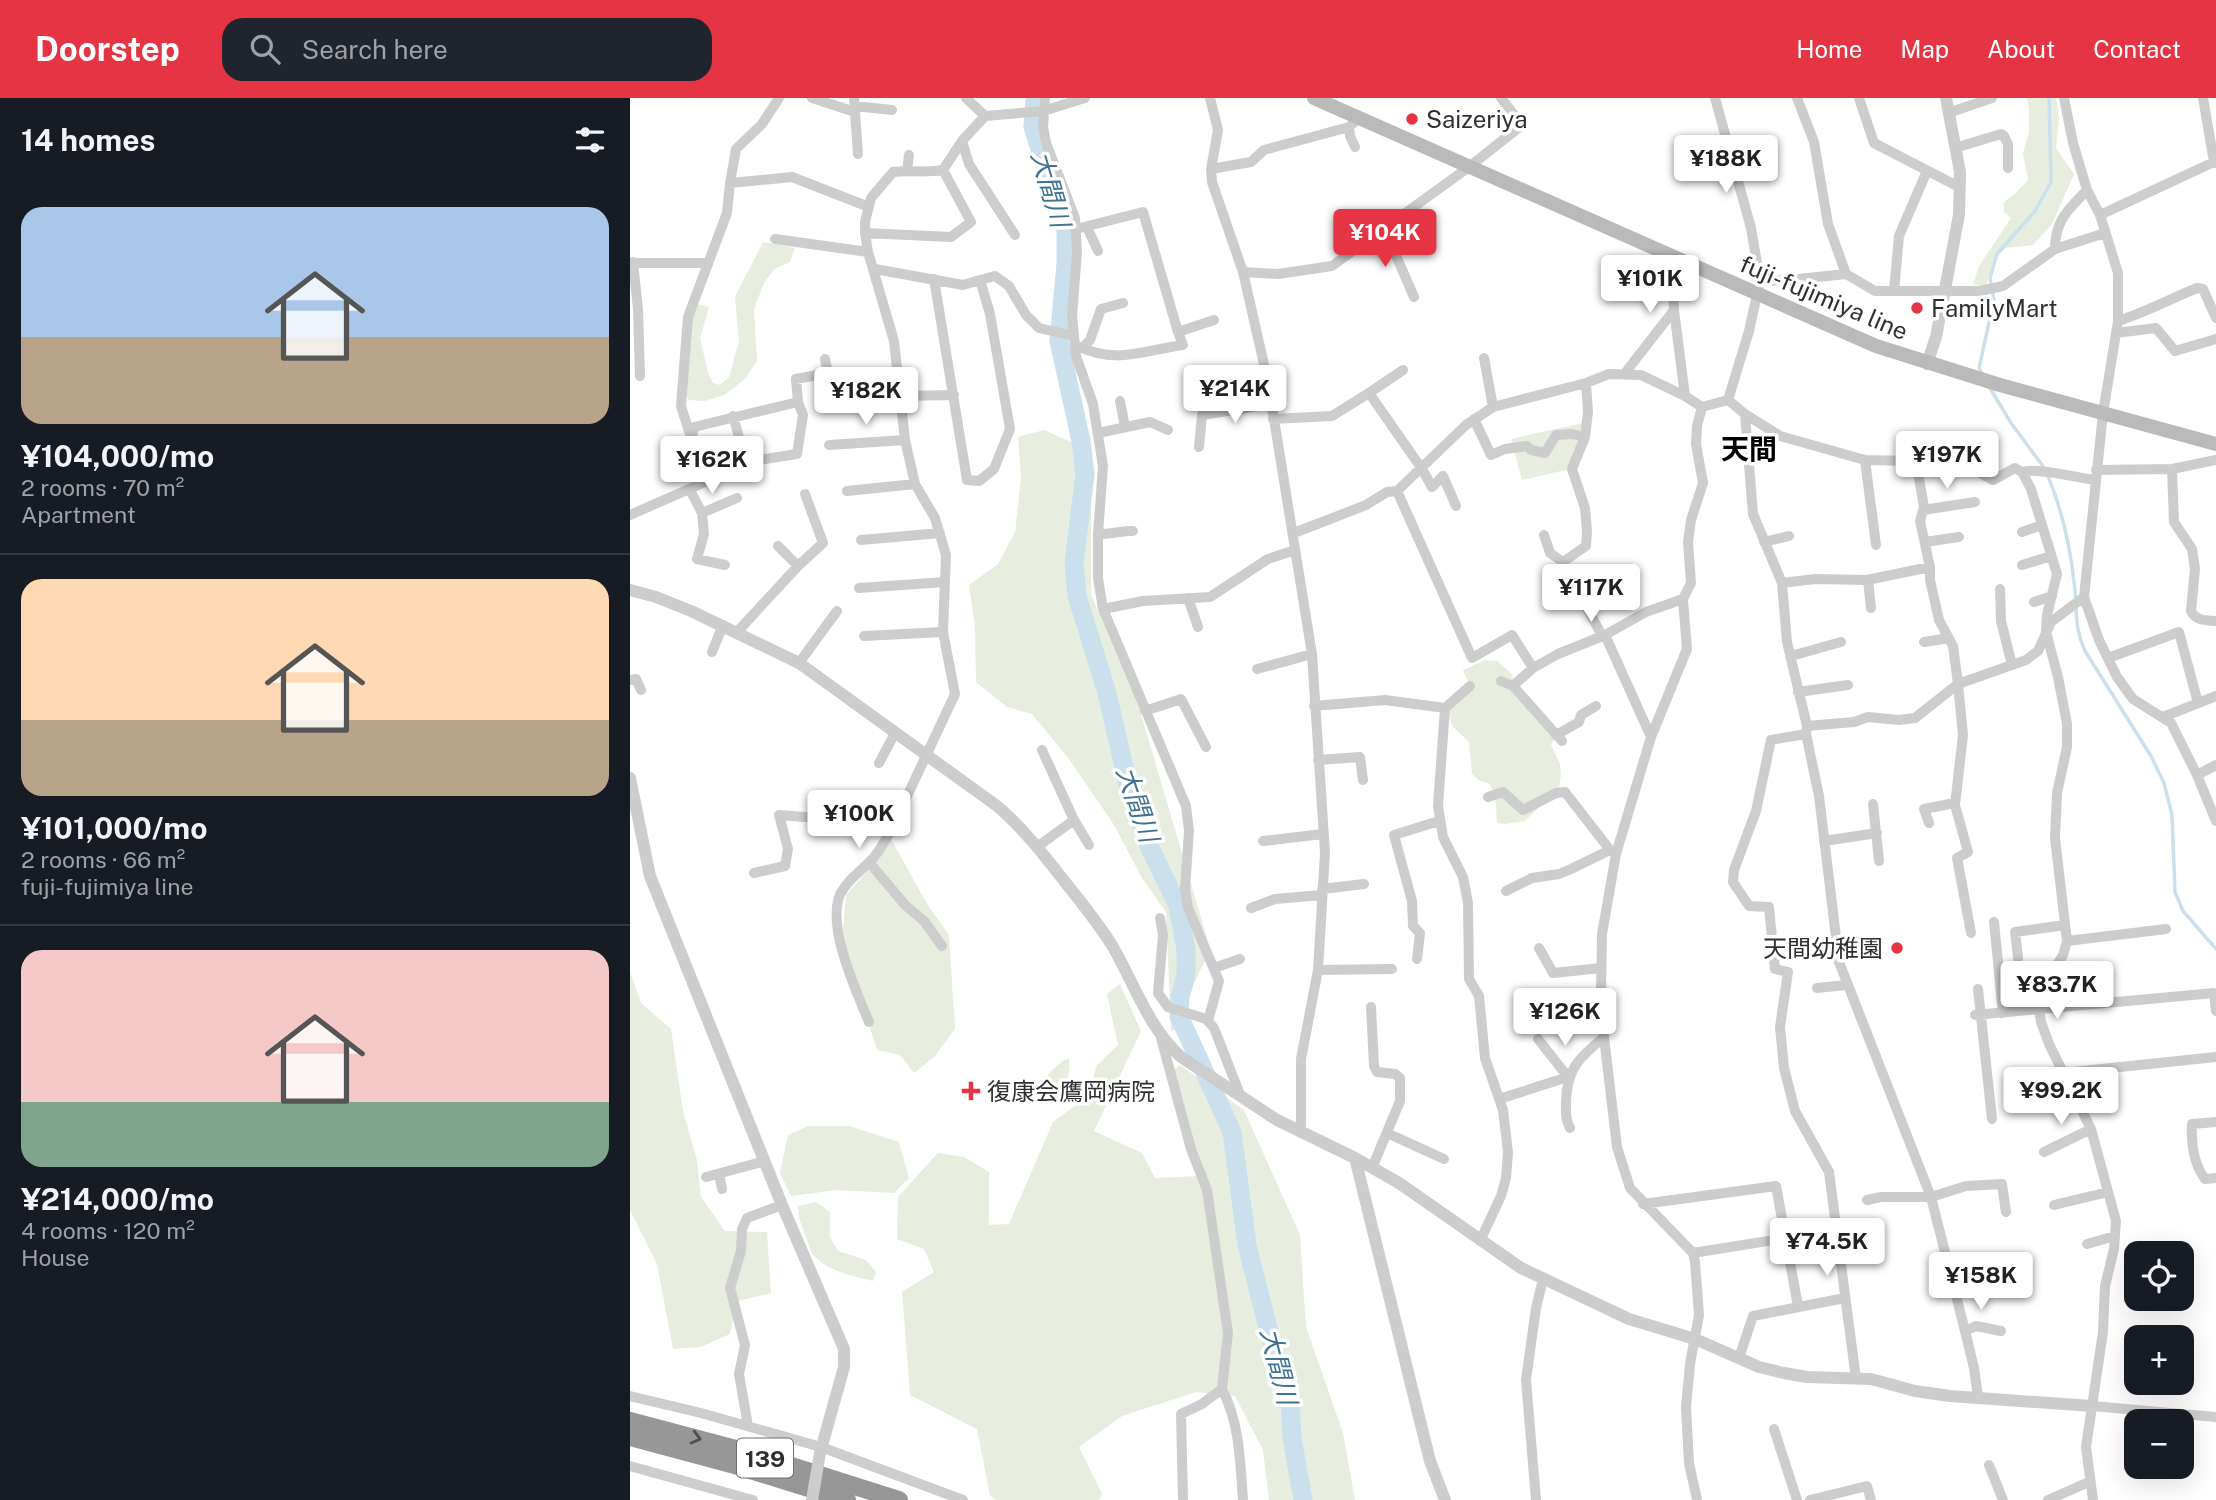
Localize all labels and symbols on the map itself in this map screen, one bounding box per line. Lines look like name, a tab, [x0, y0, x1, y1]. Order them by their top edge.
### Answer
place label: Saizeriya	[1426, 105, 1527, 133]
marker: Saizeriya	[1404, 111, 1420, 127]
pin: ¥188K	[1677, 136, 1775, 195]
water label: 大間川	[1025, 147, 1077, 234]
pin: ¥104K	[1336, 209, 1434, 269]
street label: fuji-fujimiya line	[1736, 249, 1912, 345]
pin: ¥101K	[1601, 256, 1699, 315]
place label: FamilyMart	[1931, 294, 2058, 322]
marker: FamilyMart	[1909, 300, 1925, 316]
pin: ¥214K	[1186, 366, 1284, 425]
pin: ¥182K	[817, 368, 915, 427]
district label: 天間	[1721, 432, 1777, 465]
pin: ¥197K	[1898, 432, 1996, 491]
pin: ¥162K	[663, 436, 761, 496]
pin: ¥117K	[1542, 564, 1640, 624]
water label: 大間川	[1111, 762, 1166, 849]
pin: ¥100K	[810, 790, 908, 850]
place label: 天間幼稚園	[1763, 934, 1883, 962]
marker: 天間幼稚園	[1889, 940, 1905, 956]
pin: ¥83.7K	[2000, 962, 2114, 1021]
pin: ¥126K	[1516, 988, 1614, 1048]
pin: ¥99.2K	[2004, 1068, 2118, 1127]
place label: 復康会鷹岡病院	[987, 1077, 1155, 1105]
marker: 復康会鷹岡病院	[961, 1081, 981, 1101]
pin: ¥74.5K	[1770, 1218, 1884, 1278]
pin: ¥158K	[1932, 1252, 2030, 1312]
water label: 大間川	[1255, 1324, 1304, 1410]
one-way arrow	[690, 1430, 702, 1444]
road number: 139	[737, 1438, 793, 1478]

